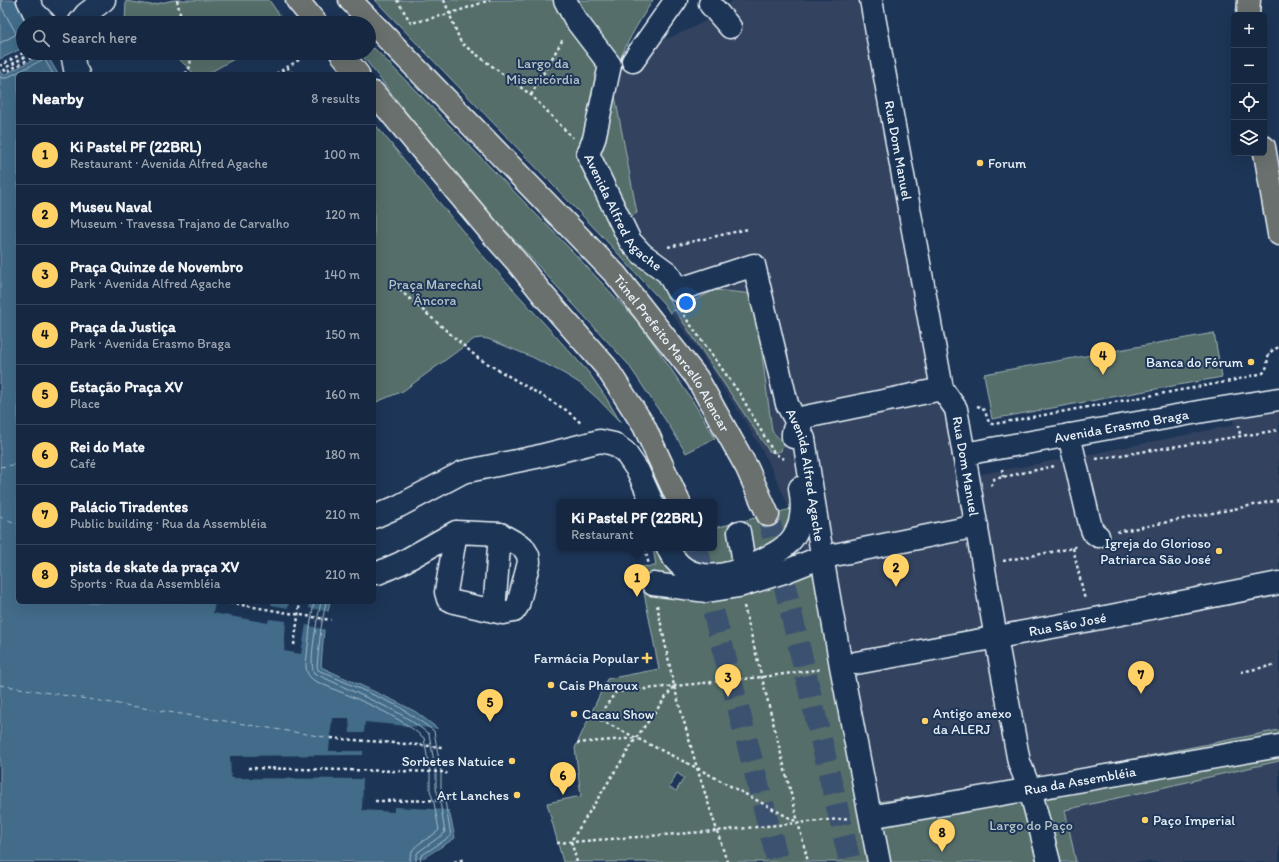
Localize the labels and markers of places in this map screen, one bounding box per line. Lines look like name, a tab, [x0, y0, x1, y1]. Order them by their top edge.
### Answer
place label: Forum	[988, 155, 1027, 172]
marker: Forum	[975, 158, 985, 168]
pin: 4	[1090, 342, 1116, 375]
place label: Banca do Fórum	[1146, 354, 1244, 371]
marker: Banca do Fórum	[1246, 357, 1256, 367]
place label: Igreja do Glorioso Patriarca São José	[1100, 535, 1211, 568]
marker: Igreja do Glorioso Patriarca São José	[1214, 546, 1224, 556]
pin: 2	[883, 554, 909, 587]
pin: 1	[624, 564, 650, 597]
place label: Farmácia Popular	[534, 650, 639, 667]
marker: Farmácia Popular	[642, 653, 652, 663]
pin: 7	[1128, 661, 1154, 694]
pin: 3	[715, 664, 741, 697]
place label: Cais Pharoux	[559, 677, 638, 694]
marker: Cais Pharoux	[546, 680, 556, 690]
pin: 5	[477, 689, 503, 722]
place label: Antigo anexo da ALERJ	[933, 705, 1012, 738]
place label: Cacau Show	[582, 706, 655, 723]
marker: Cacau Show	[569, 709, 579, 719]
marker: Antigo anexo da ALERJ	[920, 716, 930, 726]
place label: Sorbetes Natuice	[402, 753, 504, 770]
marker: Sorbetes Natuice	[507, 756, 517, 766]
pin: 6	[550, 762, 576, 795]
place label: Art Lanches	[437, 787, 509, 804]
marker: Art Lanches	[512, 790, 522, 800]
place label: Paço Imperial	[1153, 812, 1235, 829]
marker: Paço Imperial	[1140, 815, 1150, 825]
pin: 8	[929, 819, 955, 852]

